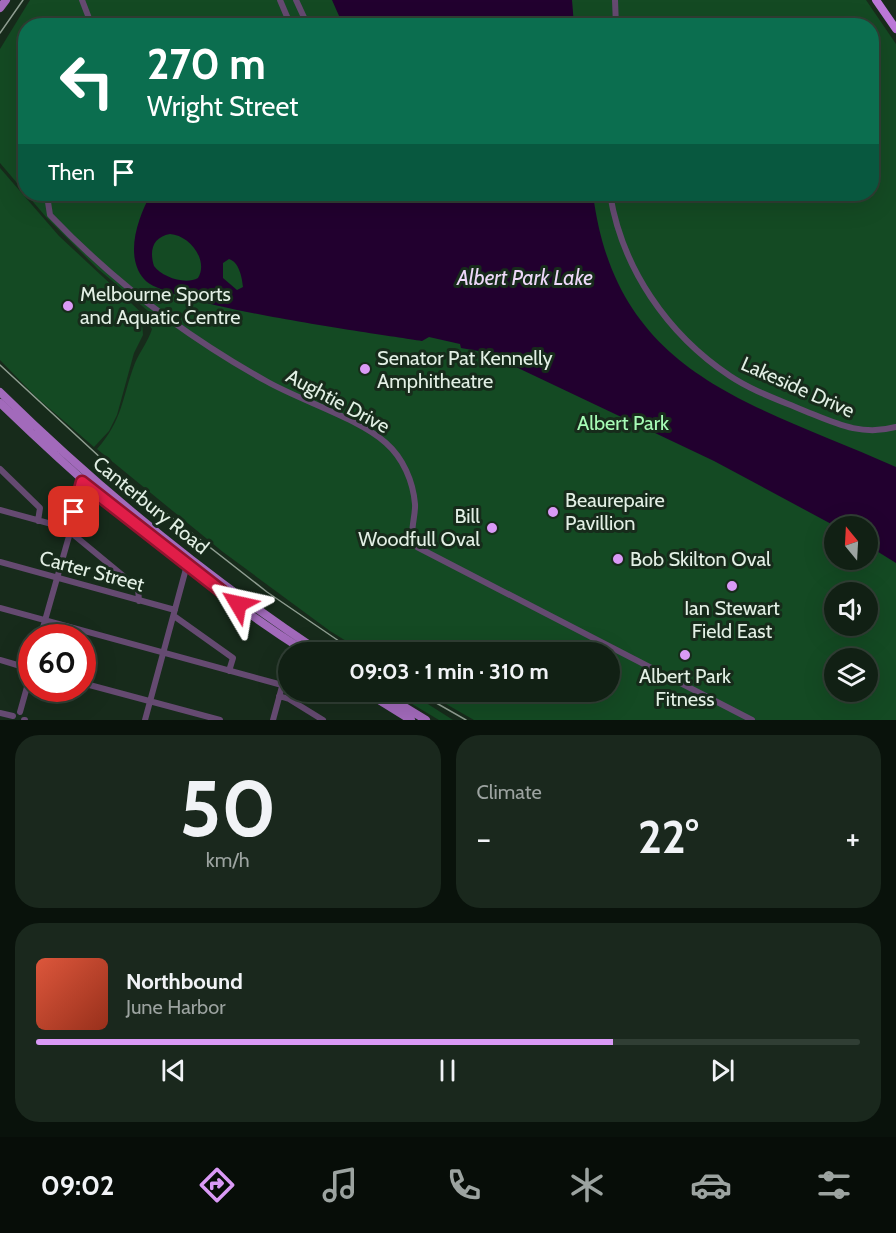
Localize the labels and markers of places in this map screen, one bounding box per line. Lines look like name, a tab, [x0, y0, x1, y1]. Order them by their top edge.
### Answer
place label: Melbourne Sports and Aquatic Centre	[80, 282, 240, 329]
marker: Melbourne Sports and Aquatic Centre	[61, 299, 75, 313]
place label: Senator Pat Kennelly Amphitheatre	[377, 346, 553, 393]
marker: Senator Pat Kennelly Amphitheatre	[358, 362, 372, 376]
pin	[48, 486, 99, 537]
place label: Beaurepaire Pavillion	[565, 488, 665, 535]
place label: Bill Woodfull Oval	[358, 504, 480, 551]
marker: Beaurepaire Pavillion	[546, 505, 560, 519]
marker: Bill Woodfull Oval	[485, 521, 499, 535]
place label: Bob Skilton Oval	[630, 547, 771, 571]
marker: Bob Skilton Oval	[611, 552, 625, 566]
marker: Ian Stewart Field East	[725, 579, 739, 593]
place label: Ian Stewart Field East	[684, 596, 780, 643]
marker: Albert Park Fitness	[678, 648, 692, 662]
place label: Albert Park Fitness	[639, 664, 731, 711]

